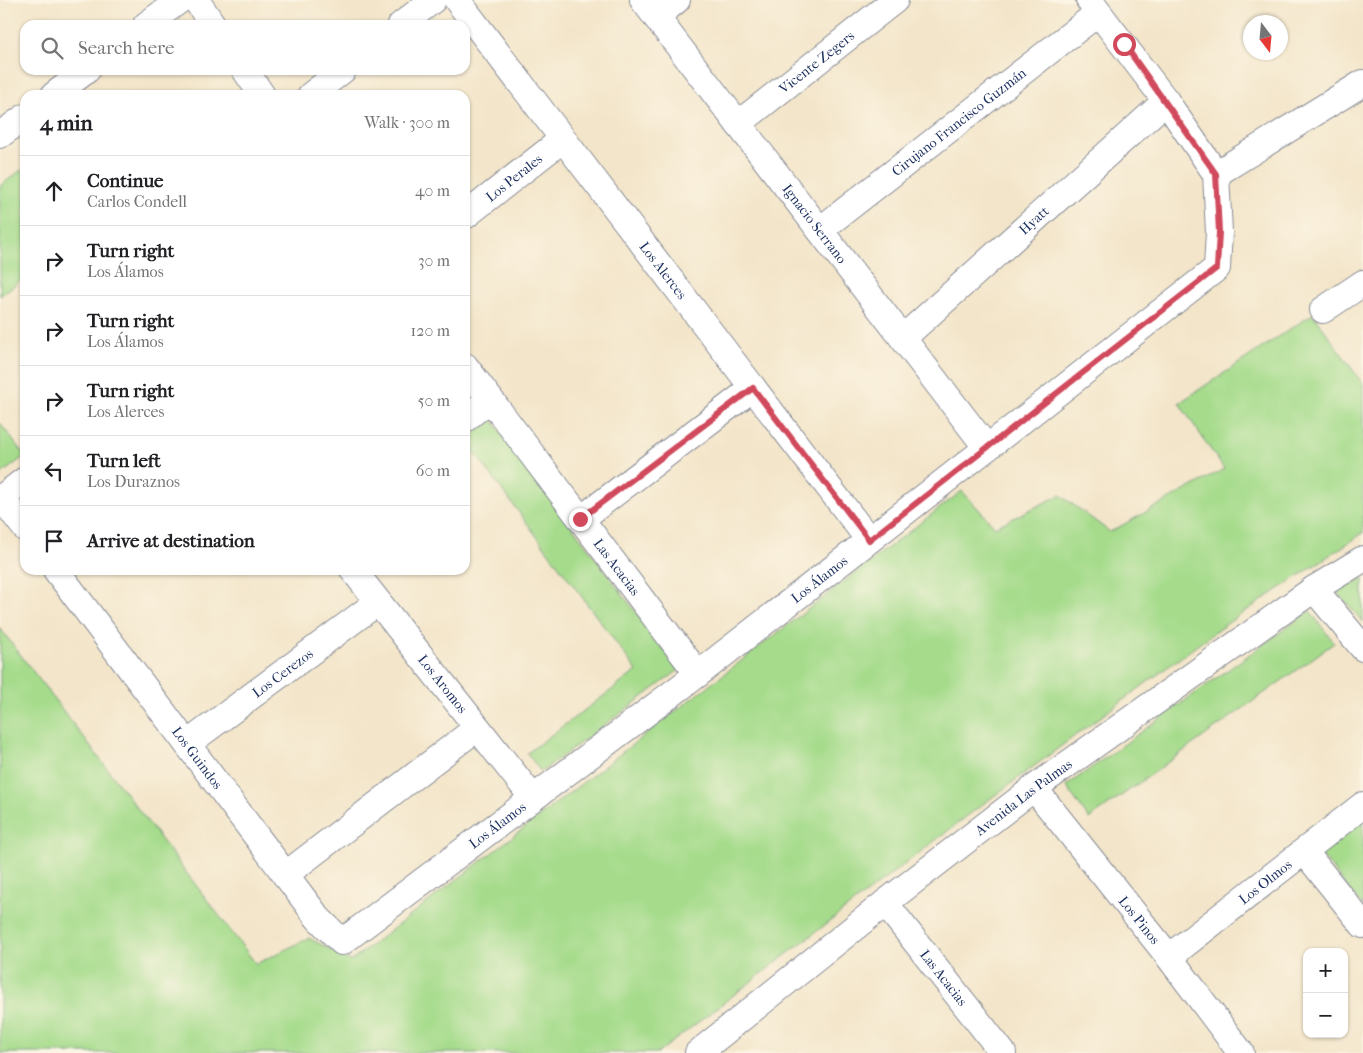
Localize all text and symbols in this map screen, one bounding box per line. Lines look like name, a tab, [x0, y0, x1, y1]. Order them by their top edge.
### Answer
north arrow	[1243, 15, 1288, 60]
search box	[20, 20, 470, 75]
street label: Vicente Zegers	[775, 27, 858, 98]
route start	[1113, 33, 1136, 56]
icon: search	[38, 34, 66, 62]
text: Search here	[78, 37, 174, 59]
street label: Cirujano Francisco Guzmán	[888, 64, 1030, 180]
text: 4 min	[40, 111, 93, 135]
text: Walk · 300 m	[364, 113, 450, 132]
street label: Los Perales	[482, 151, 546, 206]
text: Continue	[87, 170, 163, 192]
icon: ahead	[40, 177, 68, 205]
text: 40 m	[415, 181, 450, 200]
street label: Ignacio Serrano	[778, 181, 850, 267]
text: Carlos Condell	[87, 192, 187, 211]
street label: Hyatt	[1016, 203, 1053, 238]
street label: Los Alerces	[636, 239, 690, 303]
text: Turn right	[87, 240, 174, 262]
icon: right	[40, 247, 68, 275]
text: 30 m	[418, 251, 450, 270]
text: Los Álamos	[87, 262, 164, 281]
text: Turn right	[87, 310, 174, 332]
icon: right	[40, 317, 68, 345]
text: 120 m	[411, 321, 450, 340]
text: Los Álamos	[87, 332, 164, 351]
text: Turn right	[87, 380, 174, 402]
icon: right	[40, 387, 68, 415]
text: 50 m	[418, 391, 450, 410]
text: Los Alerces	[87, 402, 164, 421]
text: Turn left	[87, 450, 161, 472]
icon: left	[40, 457, 68, 485]
text: 60 m	[416, 461, 450, 480]
text: Los Duraznos	[87, 472, 180, 491]
route end	[569, 508, 592, 531]
icon: arrive	[40, 527, 68, 555]
text: Arrive at destination	[87, 530, 255, 552]
street label: Las Acacias	[590, 535, 644, 599]
street label: Los Álamos	[788, 552, 851, 607]
street label: Los Cerezos	[249, 645, 317, 702]
street label: Los Aromos	[414, 652, 471, 717]
street label: Los Guindos	[168, 723, 226, 793]
street label: Avenida Las Palmas	[971, 756, 1076, 840]
street label: Los Álamos	[466, 798, 530, 852]
street label: Los Olmos	[1235, 856, 1295, 908]
street label: Los Pinos	[1115, 893, 1163, 948]
street label: Las Acacias	[916, 946, 971, 1010]
map controls	[1303, 948, 1348, 1038]
button: +	[1303, 948, 1348, 993]
button: −	[1303, 993, 1348, 1038]

